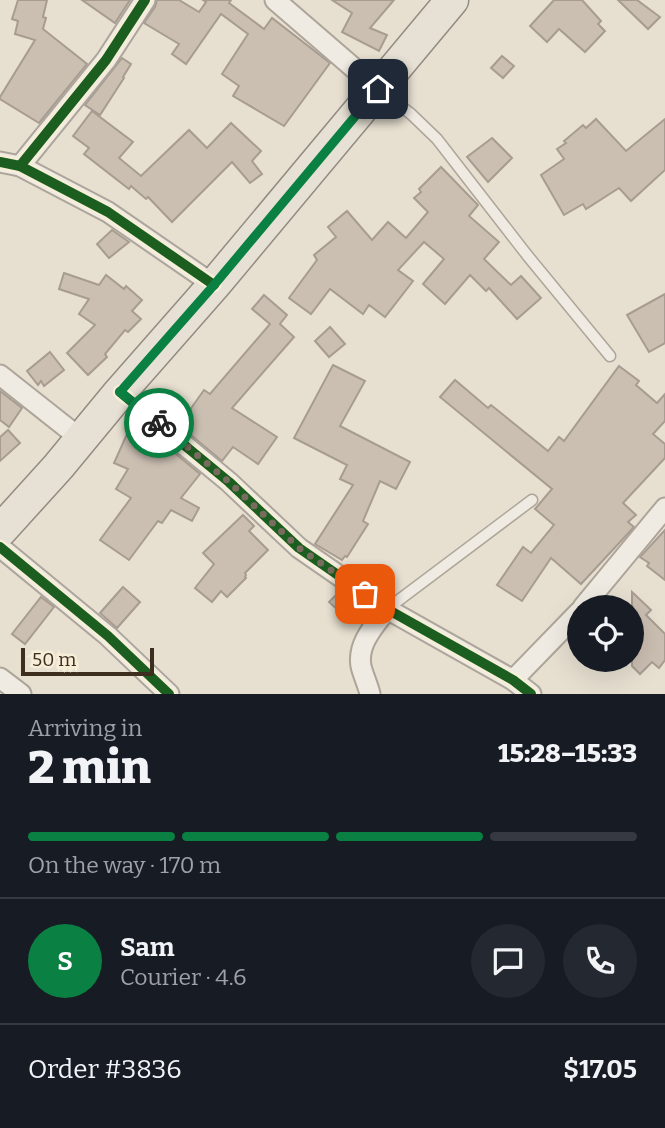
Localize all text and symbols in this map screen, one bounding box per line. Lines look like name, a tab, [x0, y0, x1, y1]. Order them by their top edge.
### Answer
pin	[348, 59, 408, 119]
icon: home	[359, 70, 397, 108]
courier	[124, 388, 194, 458]
icon: bike	[140, 404, 178, 442]
pin	[335, 564, 395, 624]
icon: bag	[346, 575, 384, 613]
map controls	[567, 595, 644, 672]
button: locate	[567, 595, 644, 672]
scale bar	[21, 645, 154, 677]
text: 50 m	[32, 648, 76, 671]
text: Arriving in	[28, 714, 142, 742]
text: 15:28–15:33	[498, 738, 637, 769]
text: 2 min	[28, 740, 151, 795]
text: On the way · 170 m	[28, 851, 221, 879]
button: chat	[471, 924, 545, 998]
button: phone	[563, 924, 637, 998]
text: Sam	[120, 932, 175, 963]
text: S	[57, 946, 73, 977]
text: Courier · 4.6	[120, 963, 247, 991]
text: Order #3836	[28, 1054, 182, 1085]
text: $17.05	[563, 1054, 637, 1085]

